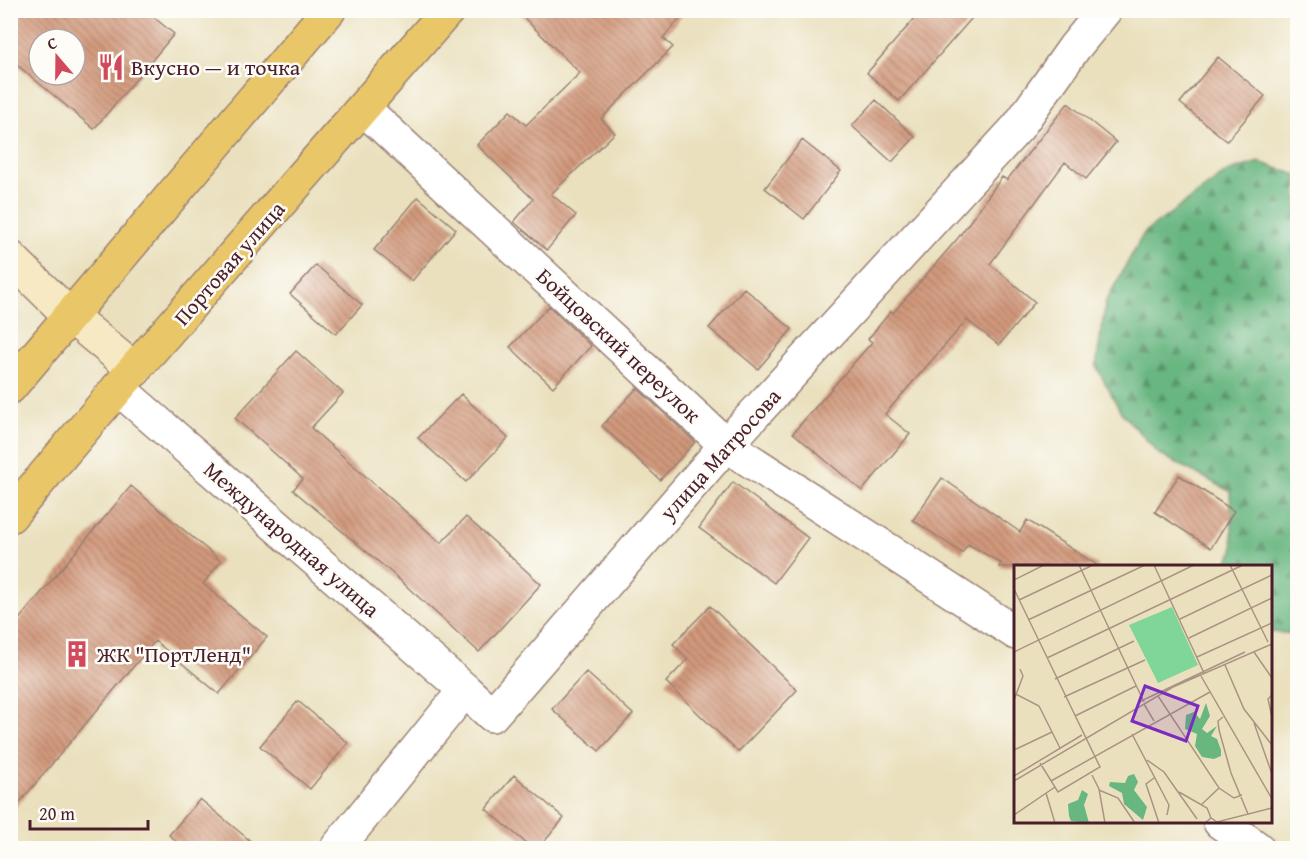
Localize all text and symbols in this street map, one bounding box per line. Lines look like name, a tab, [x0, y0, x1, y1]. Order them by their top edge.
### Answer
north arrow	[27, 27, 87, 87]
text: С	[44, 30, 60, 56]
place label: Вкусно — и точка	[131, 51, 301, 83]
restaurant icon: Вкусно — и точка	[96, 52, 126, 82]
street label: Портовая улица	[166, 193, 292, 332]
street label: Бойцовский переулок	[530, 260, 709, 430]
street label: улица Матросова	[651, 381, 788, 528]
street label: Международная улица	[197, 454, 387, 625]
inset map	[1014, 565, 1272, 823]
place label: ЖК "ПортЛенд"	[96, 638, 251, 670]
building icon: ЖК "ПортЛенд"	[62, 639, 92, 669]
scale bar	[30, 793, 148, 831]
text: 20 m	[39, 800, 75, 827]

